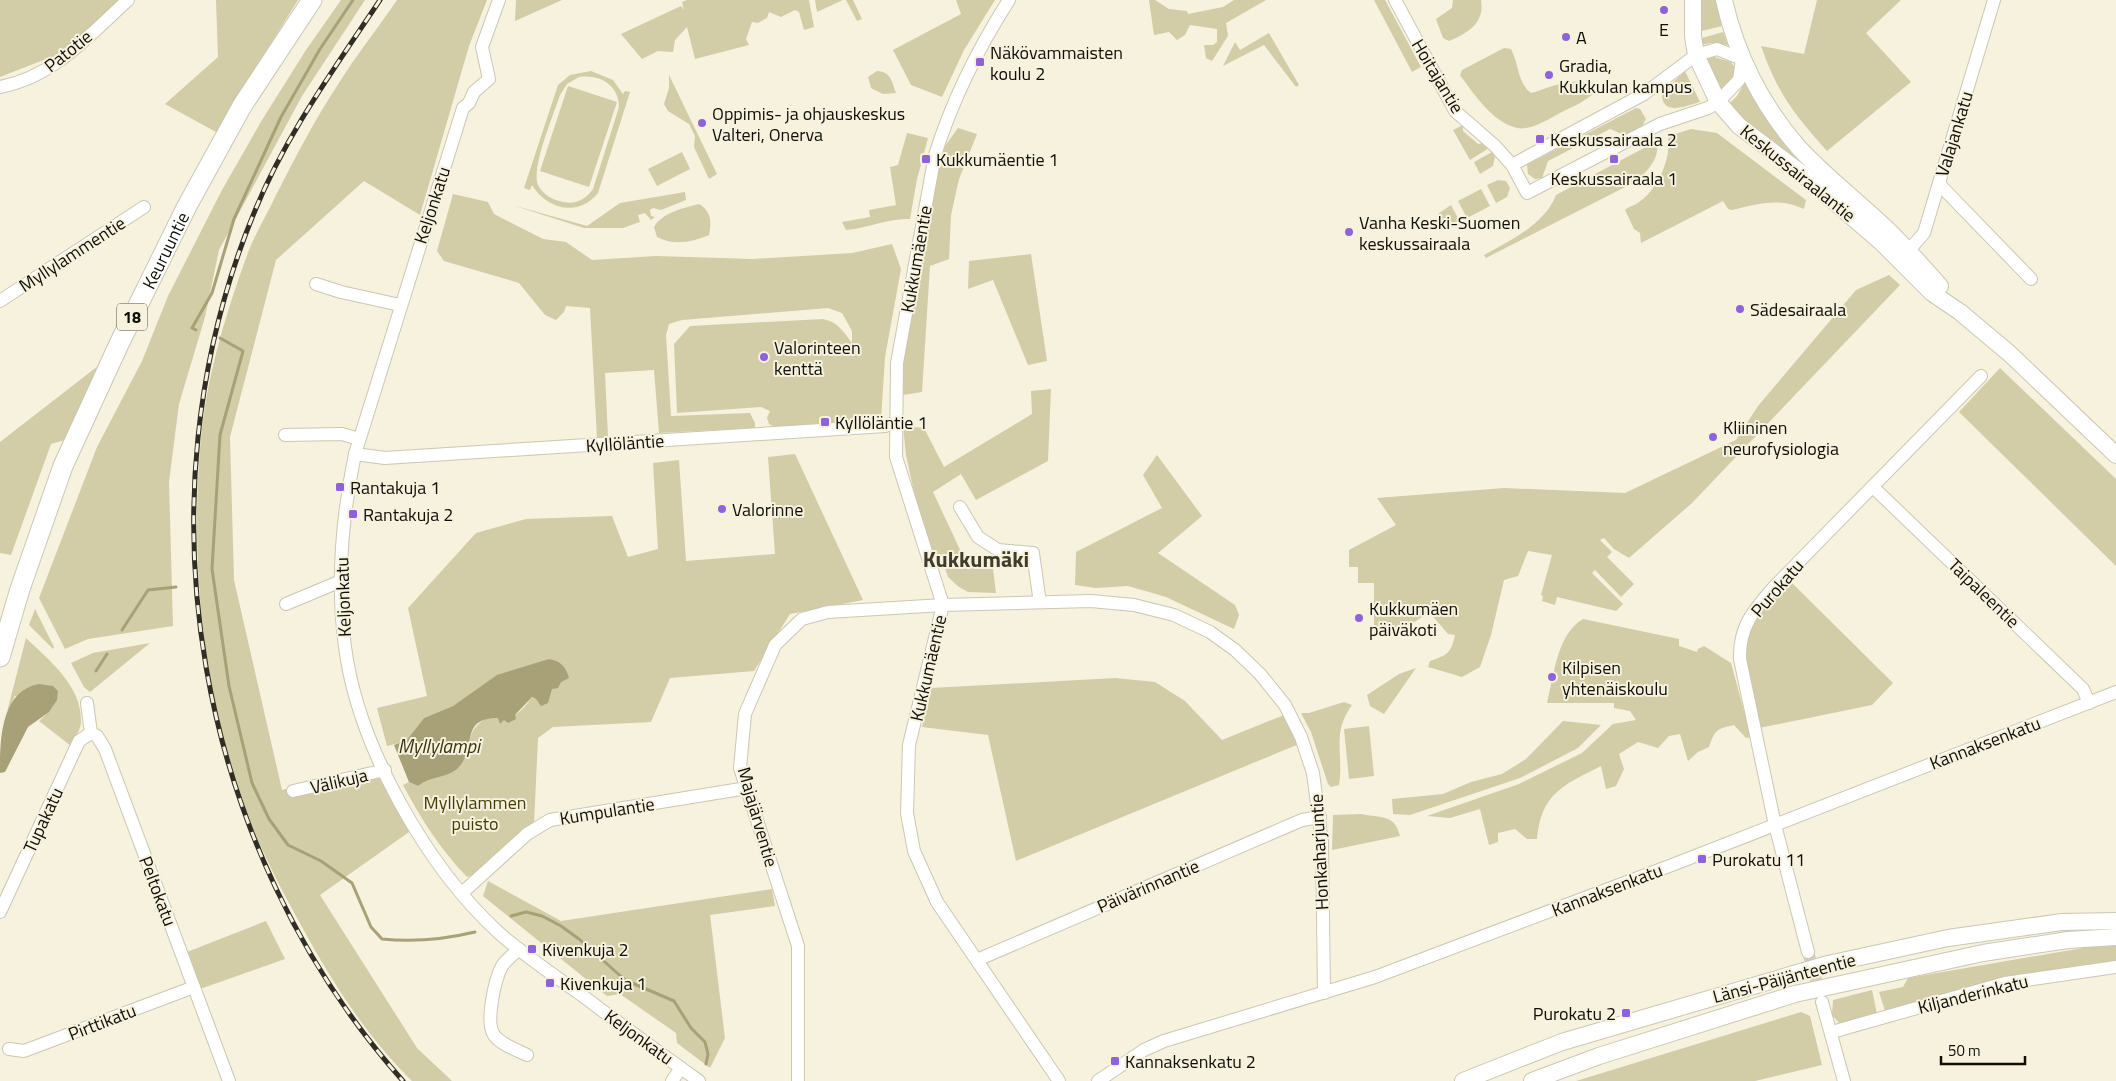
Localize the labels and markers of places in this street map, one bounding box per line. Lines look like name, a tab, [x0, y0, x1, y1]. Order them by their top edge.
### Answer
marker: E	[1658, 4, 1670, 16]
place label: E	[1659, 16, 1669, 43]
place label: A	[1576, 24, 1587, 51]
marker: A	[1560, 31, 1572, 43]
place label: Näkövammaisten koulu 2	[990, 39, 1123, 87]
place label: Gradia, Kukkulan kampus	[1559, 52, 1692, 100]
marker: Näkövammaisten koulu 2	[974, 56, 986, 68]
marker: Gradia, Kukkulan kampus	[1543, 69, 1555, 81]
place label: Oppimis- ja ohjauskeskus Valteri, Onerva	[712, 100, 905, 148]
marker: Oppimis- ja ohjauskeskus Valteri, Onerva	[696, 117, 708, 129]
place label: Keskussairaala 2	[1550, 126, 1677, 153]
marker: Keskussairaala 2	[1534, 133, 1546, 145]
place label: Kukkumäentie 1	[936, 146, 1059, 173]
marker: Kukkumäentie 1	[920, 153, 932, 165]
marker: Keskussairaala 1	[1608, 153, 1620, 165]
place label: Keskussairaala 1	[1551, 165, 1677, 192]
place label: Vanha Keski-Suomen keskussairaala	[1359, 209, 1520, 257]
marker: Vanha Keski-Suomen keskussairaala	[1343, 226, 1355, 238]
place label: Sädesairaala	[1750, 296, 1846, 323]
marker: Sädesairaala	[1734, 303, 1746, 315]
place label: Valorinteen kenttä	[774, 334, 861, 382]
marker: Valorinteen kenttä	[758, 351, 770, 363]
place label: Kyllöläntie 1	[835, 409, 927, 436]
place label: Kliininen neurofysiologia	[1723, 414, 1839, 462]
marker: Kyllöläntie 1	[819, 416, 831, 428]
marker: Kliininen neurofysiologia	[1707, 431, 1719, 443]
place label: Rantakuja 1	[350, 474, 440, 501]
marker: Rantakuja 1	[334, 481, 346, 493]
place label: Valorinne	[732, 496, 803, 523]
place label: Rantakuja 2	[363, 501, 453, 528]
marker: Valorinne	[716, 503, 728, 515]
marker: Rantakuja 2	[347, 508, 359, 520]
place label: Kukkumäen päiväkoti	[1369, 595, 1458, 643]
marker: Kukkumäen päiväkoti	[1353, 612, 1365, 624]
place label: Kilpisen yhtenäiskoulu	[1562, 654, 1668, 702]
marker: Kilpisen yhtenäiskoulu	[1546, 671, 1558, 683]
place label: Purokatu 11	[1712, 846, 1805, 873]
marker: Purokatu 11	[1696, 853, 1708, 865]
place label: Kivenkuja 2	[542, 936, 629, 963]
marker: Kivenkuja 2	[526, 943, 538, 955]
place label: Kivenkuja 1	[560, 970, 647, 997]
marker: Kivenkuja 1	[544, 977, 556, 989]
place label: Purokatu 2	[1533, 1000, 1616, 1027]
marker: Purokatu 2	[1620, 1007, 1632, 1019]
place label: Kannaksenkatu 2	[1125, 1048, 1256, 1075]
marker: Kannaksenkatu 2	[1109, 1055, 1121, 1067]

